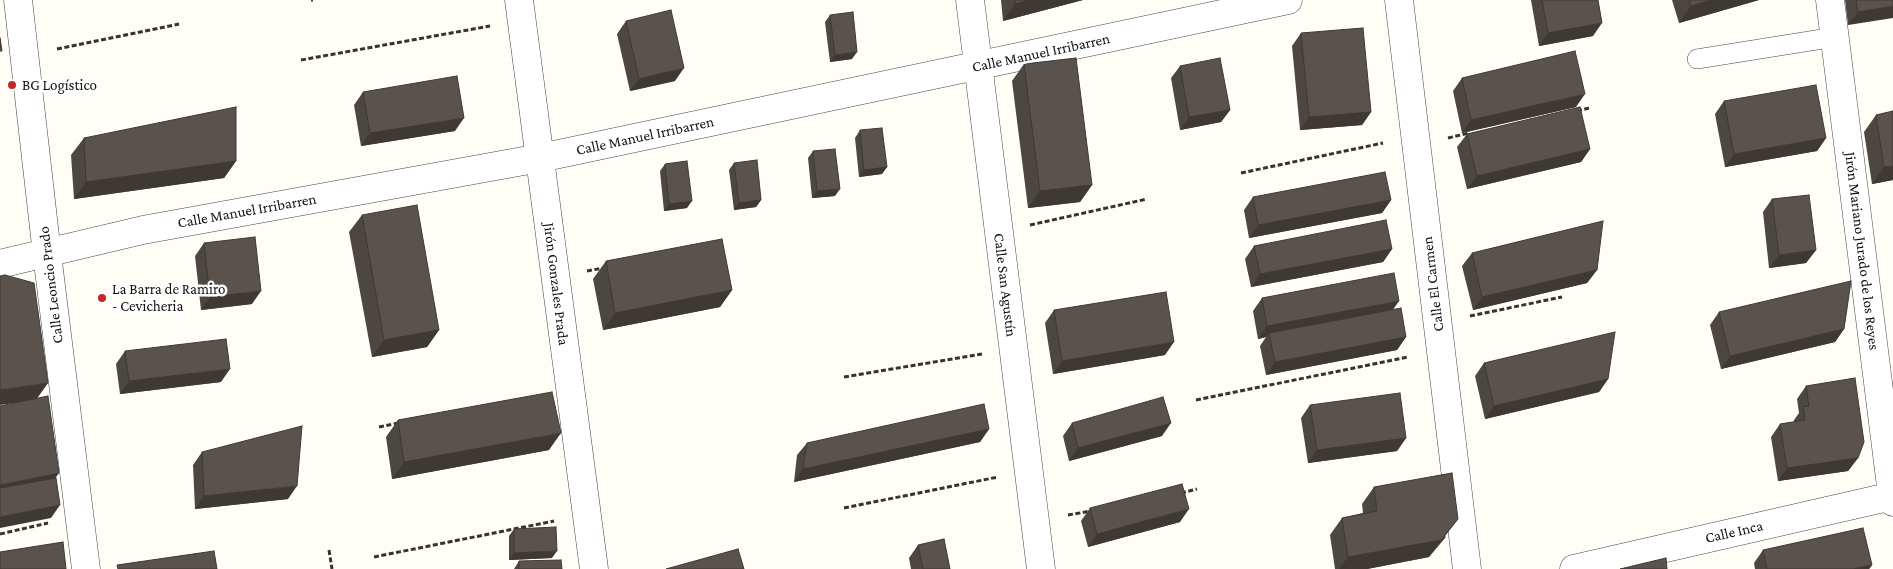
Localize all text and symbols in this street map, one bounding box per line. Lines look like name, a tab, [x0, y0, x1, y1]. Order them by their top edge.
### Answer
street label: Calle Manuel Irribarren	[970, 30, 1112, 76]
place label: BG Logístico	[22, 76, 97, 94]
marker: BG Logístico	[6, 79, 18, 91]
street label: Calle Manuel Irribarren	[574, 113, 716, 159]
street label: Jirón Mariano Jurado de los Reyes	[1841, 151, 1883, 351]
street label: Calle Manuel Irribarren	[176, 190, 318, 232]
street label: Jirón Gonzales Prada	[540, 222, 572, 346]
street label: Calle Leoncio Prado	[35, 225, 67, 345]
street label: Calle San Agustín	[990, 232, 1020, 338]
street label: Calle El Carmen	[1418, 235, 1448, 333]
place label: La Barra de Ramiro - Cevicheria	[112, 280, 225, 315]
marker: La Barra de Ramiro - Cevicheria	[96, 292, 108, 304]
street label: Calle Inca	[1703, 517, 1765, 547]

